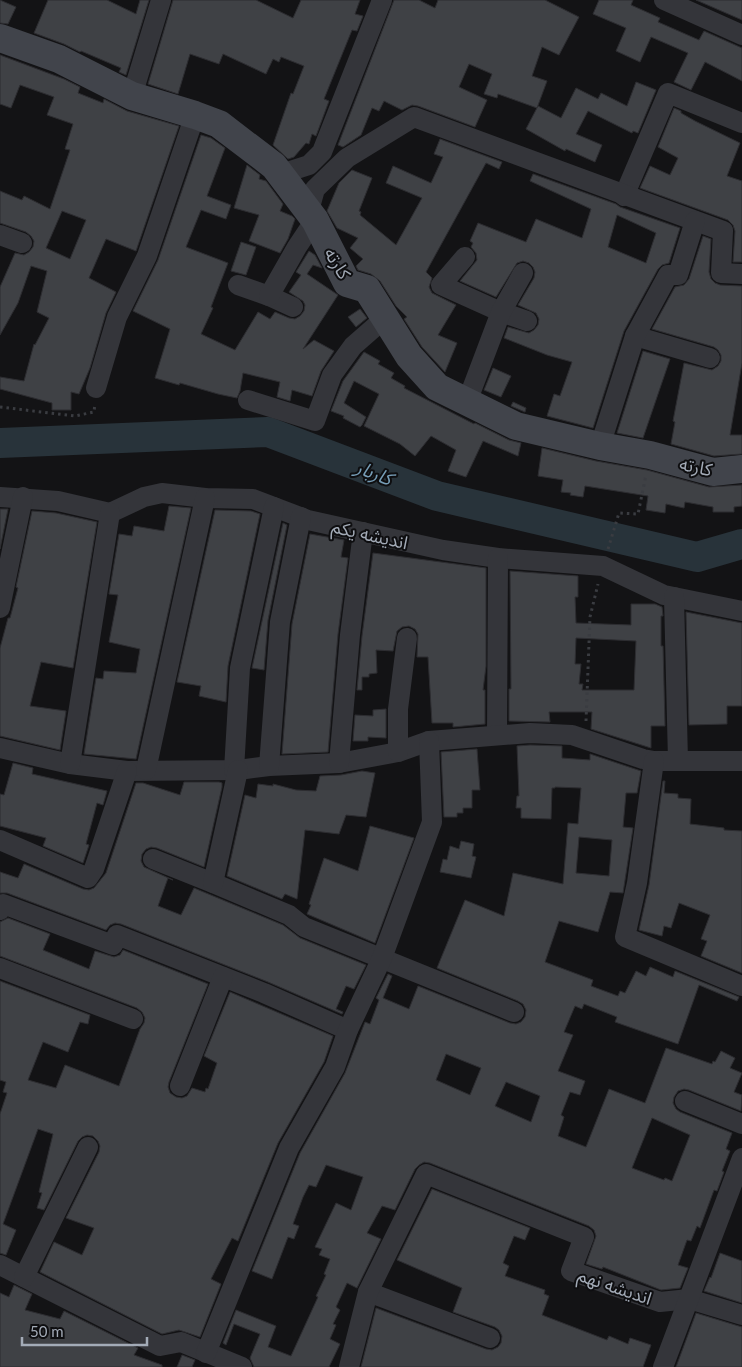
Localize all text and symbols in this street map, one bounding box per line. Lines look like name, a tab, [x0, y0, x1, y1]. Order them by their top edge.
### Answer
street label: کارته	[319, 243, 356, 284]
street label: کارته	[677, 452, 715, 481]
water label: کاربار	[350, 454, 399, 492]
street label: اندیشه یکم	[329, 515, 410, 556]
street label: اندیشه نهم	[574, 1263, 655, 1312]
scale bar	[22, 1314, 148, 1346]
text: 50 m	[30, 1322, 64, 1340]

